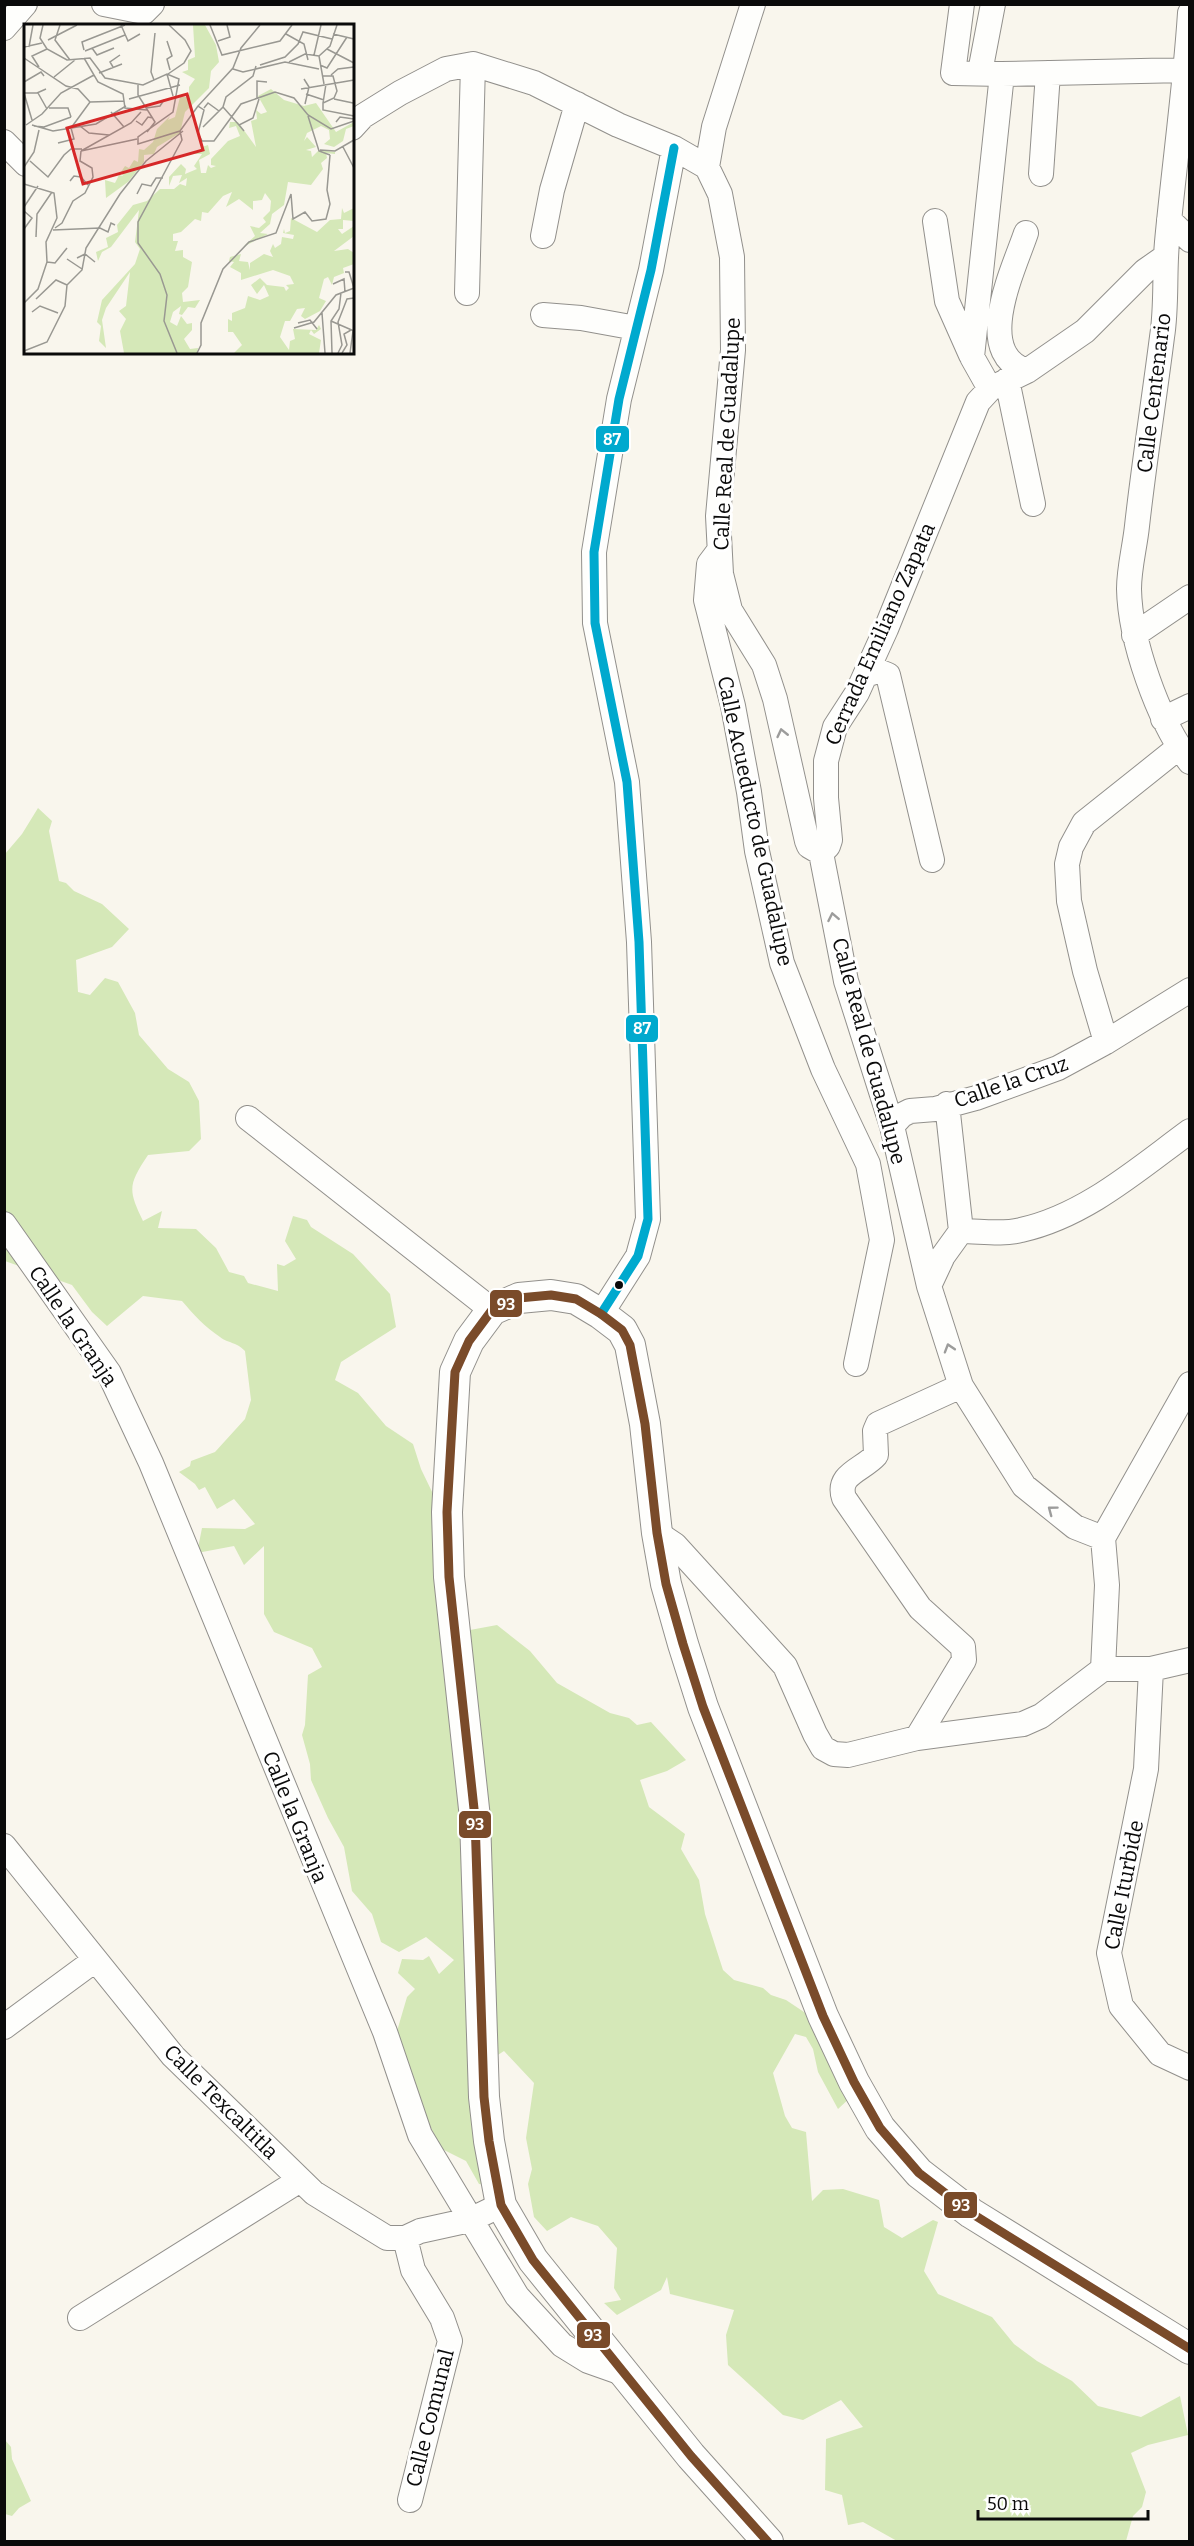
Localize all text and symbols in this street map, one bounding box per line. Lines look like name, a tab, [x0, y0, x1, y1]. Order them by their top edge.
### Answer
inset map	[24, 24, 354, 354]
street label: Calle Centenario	[1131, 311, 1177, 475]
street label: Calle Real de Guadalupe	[708, 317, 746, 551]
line badge: 87	[595, 425, 630, 453]
text: 87	[603, 430, 622, 449]
street label: Cerrada Emiliano Zapata	[819, 518, 941, 749]
street label: Calle Acueducto de Guadalupe	[712, 674, 798, 968]
one-way arrow	[777, 729, 790, 739]
one-way arrow	[827, 912, 840, 922]
street label: Calle Real de Guadalupe	[826, 935, 912, 1167]
line badge: 87	[625, 1014, 659, 1043]
text: 87	[633, 1019, 652, 1038]
street label: Calle la Cruz	[951, 1050, 1071, 1114]
street label: Calle la Granja	[23, 1261, 123, 1392]
unlabelled marker	[613, 1279, 625, 1291]
line badge: 93	[489, 1289, 523, 1318]
text: 93	[497, 1295, 515, 1314]
one-way arrow	[944, 1343, 956, 1354]
one-way arrow	[1048, 1506, 1059, 1517]
street label: Calle la Granja	[257, 1747, 333, 1887]
line badge: 93	[458, 1810, 492, 1839]
text: 93	[466, 1815, 484, 1834]
street label: Calle Iturbide	[1099, 1818, 1149, 1952]
street label: Calle Texcaltitla	[158, 2039, 284, 2165]
line badge: 93	[943, 2191, 978, 2219]
text: 93	[952, 2196, 970, 2215]
line badge: 93	[576, 2321, 611, 2349]
text: 93	[584, 2326, 602, 2345]
street label: Calle Comunal	[400, 2346, 460, 2490]
scale bar	[978, 2483, 1148, 2521]
text: 50 m	[987, 2493, 1029, 2515]

